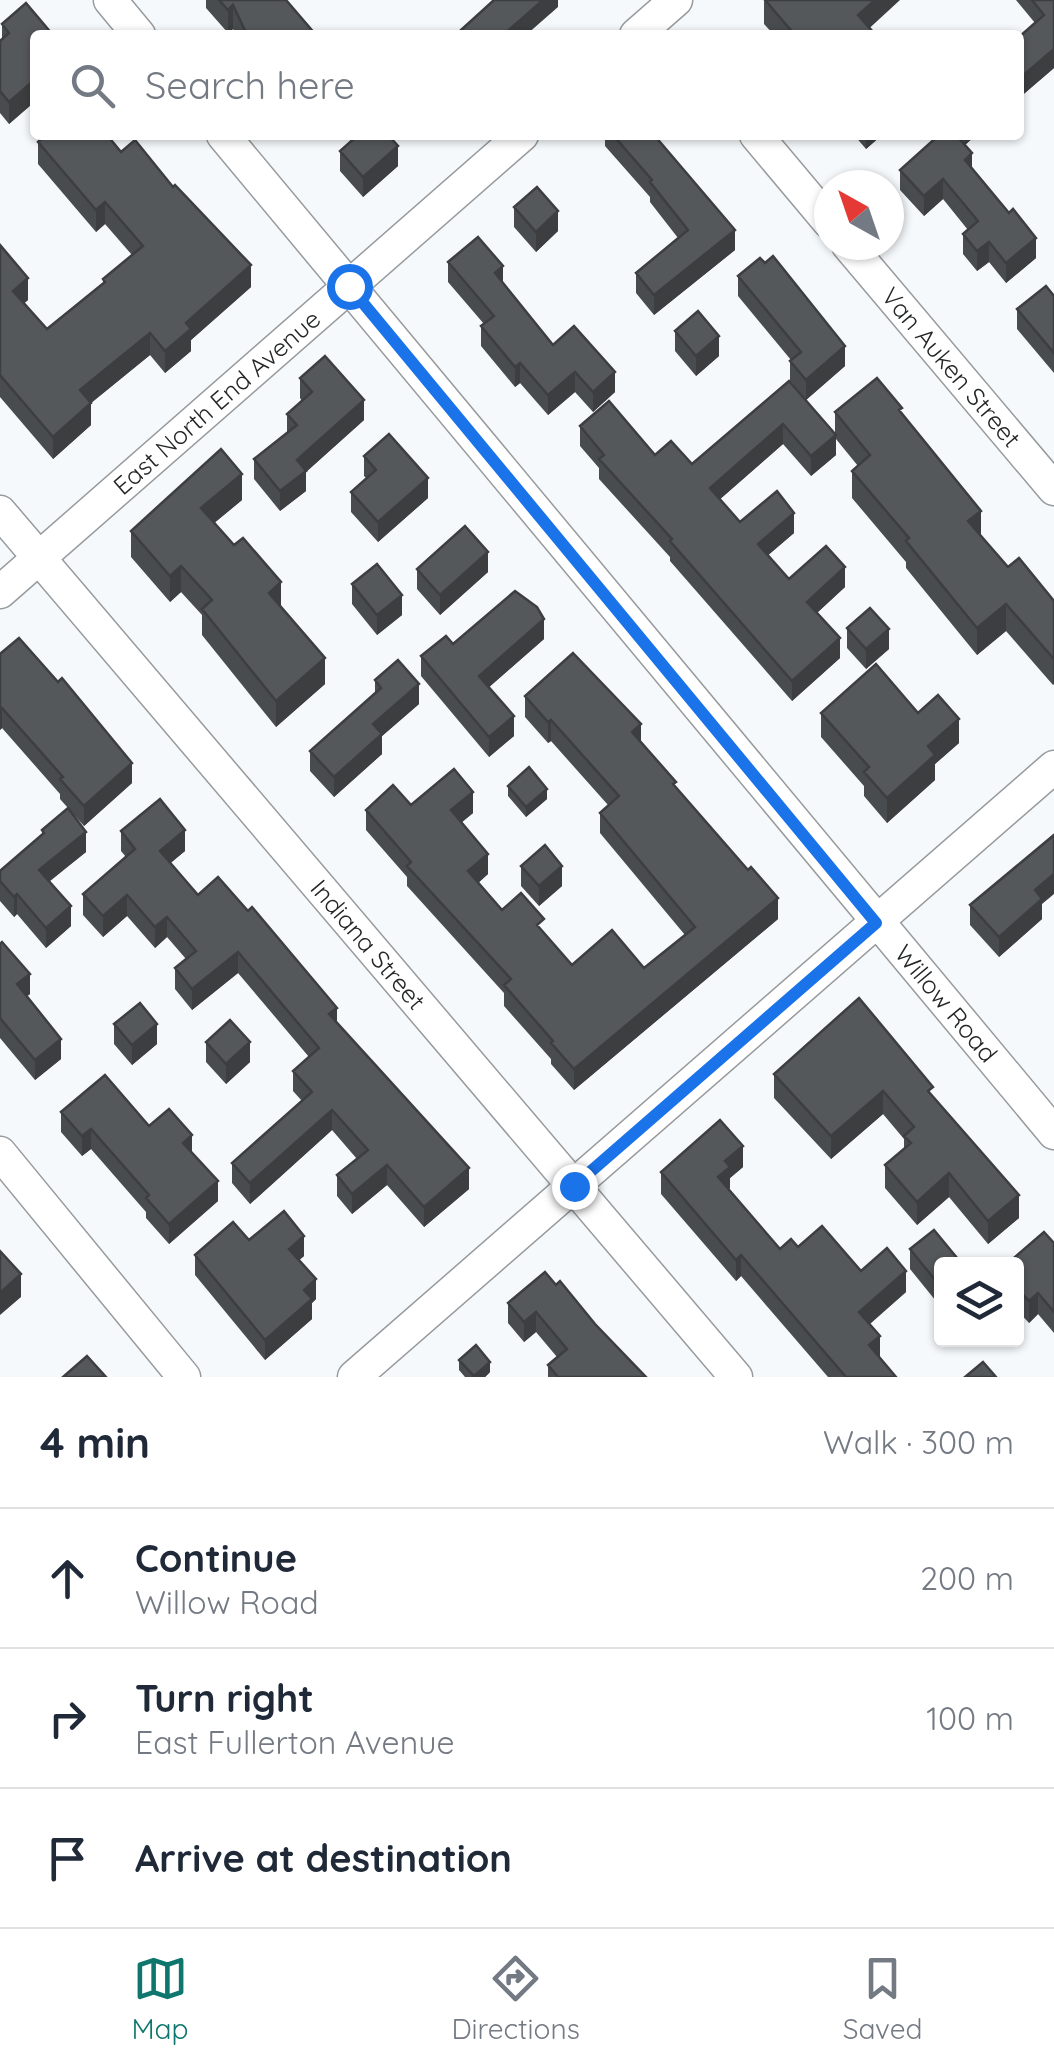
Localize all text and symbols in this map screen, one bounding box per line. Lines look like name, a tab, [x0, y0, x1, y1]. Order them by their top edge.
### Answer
search box	[30, 30, 1024, 140]
icon: search	[65, 58, 120, 113]
text: Search here	[145, 61, 355, 109]
north arrow	[814, 170, 904, 260]
route start	[327, 264, 373, 310]
street label: Van Auken Street	[875, 281, 1028, 453]
street label: East North End Avenue	[106, 303, 326, 501]
street label: Indiana Street	[304, 873, 433, 1016]
street label: Willow Road	[889, 938, 1004, 1068]
route end	[552, 1164, 598, 1210]
map controls	[934, 1257, 1024, 1347]
button: layers	[934, 1257, 1024, 1347]
text: 4 min	[40, 1416, 150, 1469]
text: Walk · 300 m	[823, 1422, 1014, 1462]
text: Continue	[135, 1534, 297, 1582]
icon: ahead	[40, 1551, 95, 1606]
text: 200 m	[920, 1558, 1014, 1598]
text: Willow Road	[135, 1582, 319, 1622]
text: Turn right	[135, 1674, 314, 1722]
icon: right	[40, 1691, 95, 1746]
text: 100 m	[926, 1698, 1014, 1738]
text: East Fullerton Avenue	[135, 1722, 455, 1762]
icon: arrive	[40, 1831, 95, 1886]
text: Arrive at destination	[135, 1834, 512, 1882]
tab: Map	[131, 1951, 189, 2046]
tab: Directions	[451, 1951, 580, 2046]
tab: Saved	[843, 1951, 923, 2046]

